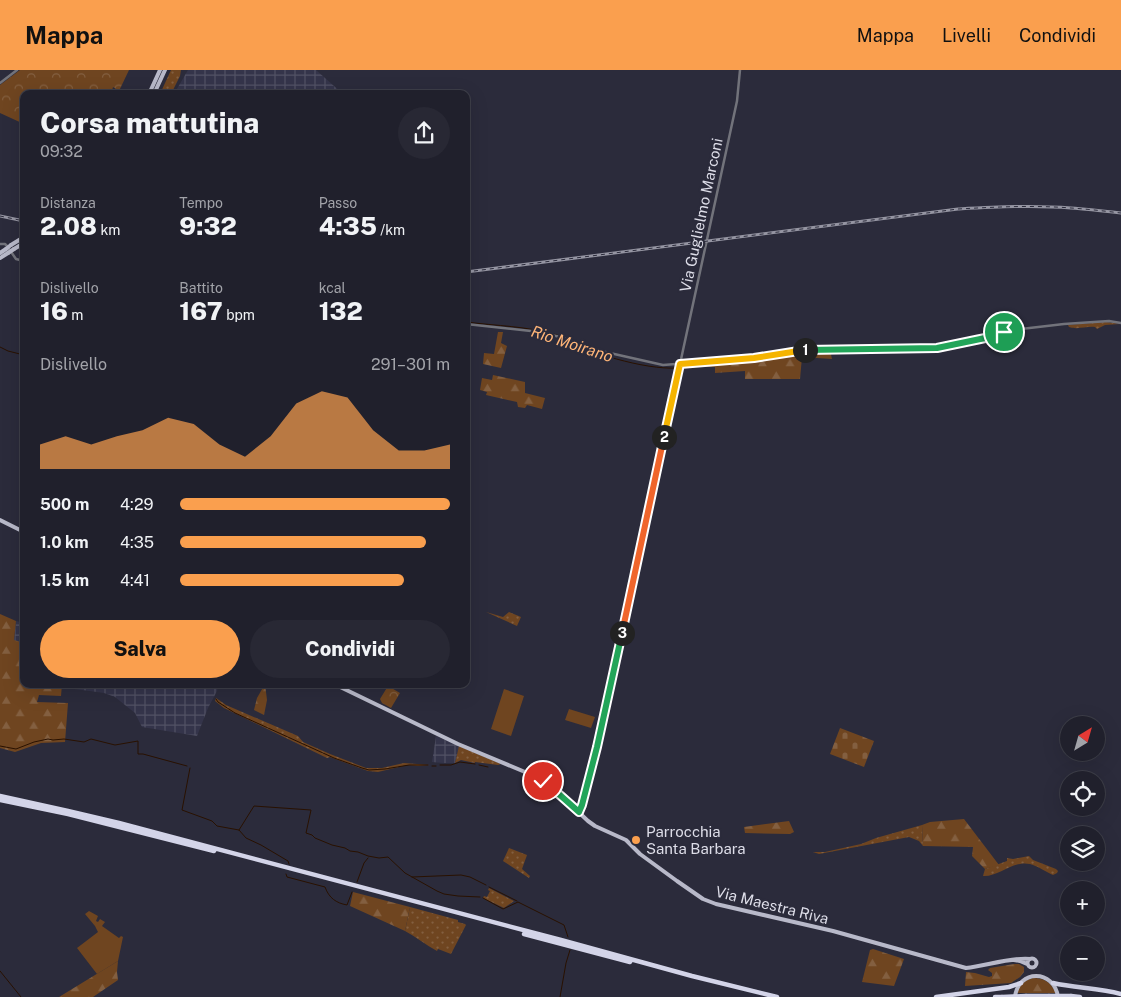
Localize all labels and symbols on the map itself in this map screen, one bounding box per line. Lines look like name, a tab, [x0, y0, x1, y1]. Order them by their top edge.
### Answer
street label: Via Guglielmo Marconi	[676, 136, 726, 294]
pin	[983, 311, 1025, 353]
water label: Rio Moirano	[529, 322, 616, 366]
pin: 1	[792, 338, 818, 362]
pin: 2	[652, 424, 676, 450]
pin: 3	[610, 620, 634, 646]
north arrow	[1060, 716, 1105, 761]
pin	[522, 760, 564, 802]
place label: Parrocchia Santa Barbara	[646, 823, 746, 857]
marker: Parrocchia Santa Barbara	[630, 834, 642, 846]
street label: Via Maestra Riva	[714, 883, 830, 927]

